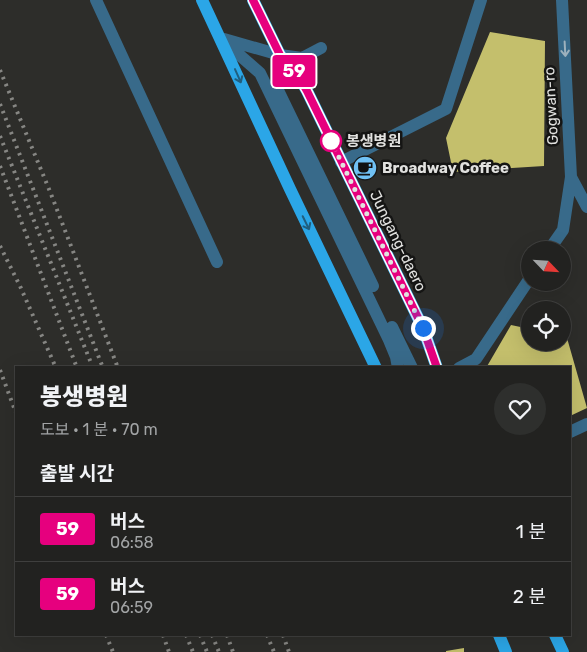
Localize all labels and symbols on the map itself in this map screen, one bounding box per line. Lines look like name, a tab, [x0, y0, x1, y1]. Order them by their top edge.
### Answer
one-way arrow	[560, 40, 569, 56]
line badge: 59	[272, 55, 316, 87]
street label: Gogwan-ro	[540, 66, 562, 146]
one-way arrow	[233, 68, 243, 83]
marker: 봉생병원	[320, 130, 342, 152]
place label: 봉생병원	[346, 132, 401, 150]
cafe icon: Broadway Coffee	[352, 155, 378, 181]
place label: Broadway Coffee	[382, 159, 509, 177]
street label: Jungang-daero	[366, 188, 430, 294]
one-way arrow	[302, 215, 311, 230]
north arrow	[521, 241, 571, 291]
your location	[411, 316, 436, 341]

